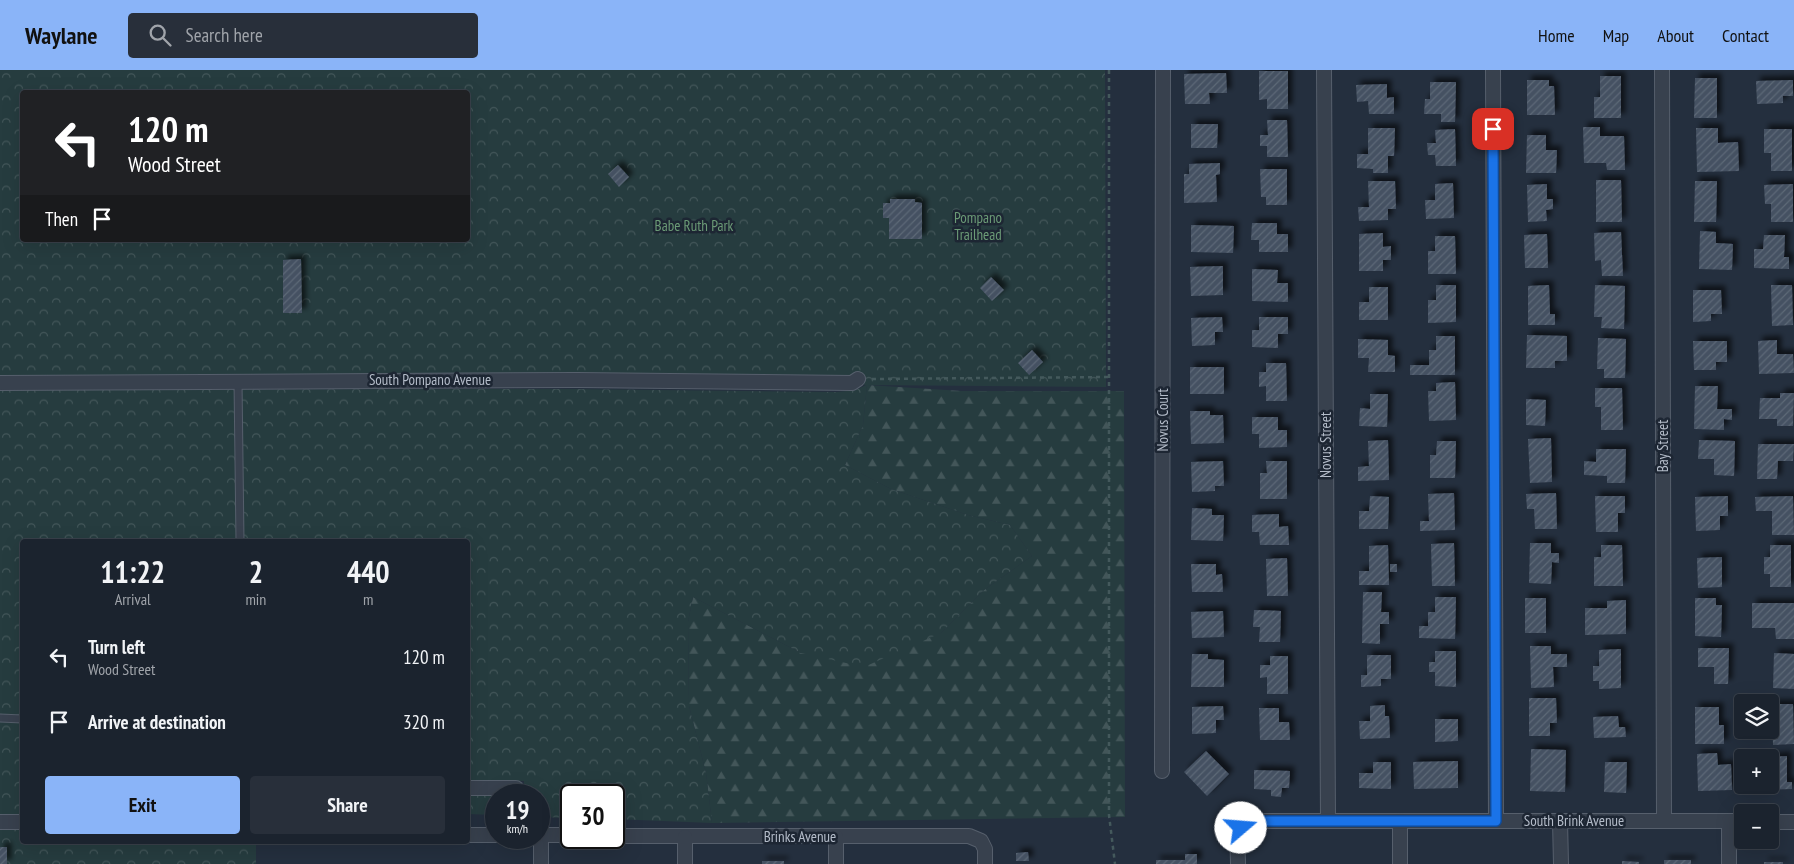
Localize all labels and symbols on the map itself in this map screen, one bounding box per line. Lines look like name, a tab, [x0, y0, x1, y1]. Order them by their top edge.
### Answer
pin	[1472, 108, 1514, 150]
park label: Pompano Trailhead	[954, 208, 1002, 244]
park label: Babe Ruth Park	[655, 216, 734, 235]
street label: South Pompano Avenue	[369, 370, 491, 389]
street label: Novus Court	[1153, 388, 1172, 452]
street label: Novus Street	[1316, 412, 1335, 478]
street label: Bay Street	[1653, 420, 1672, 472]
speed limit sign: 30	[560, 784, 625, 849]
position arrow	[1214, 801, 1266, 853]
street label: South Brink Avenue	[1524, 811, 1624, 830]
street label: Brinks Avenue	[764, 827, 836, 846]

